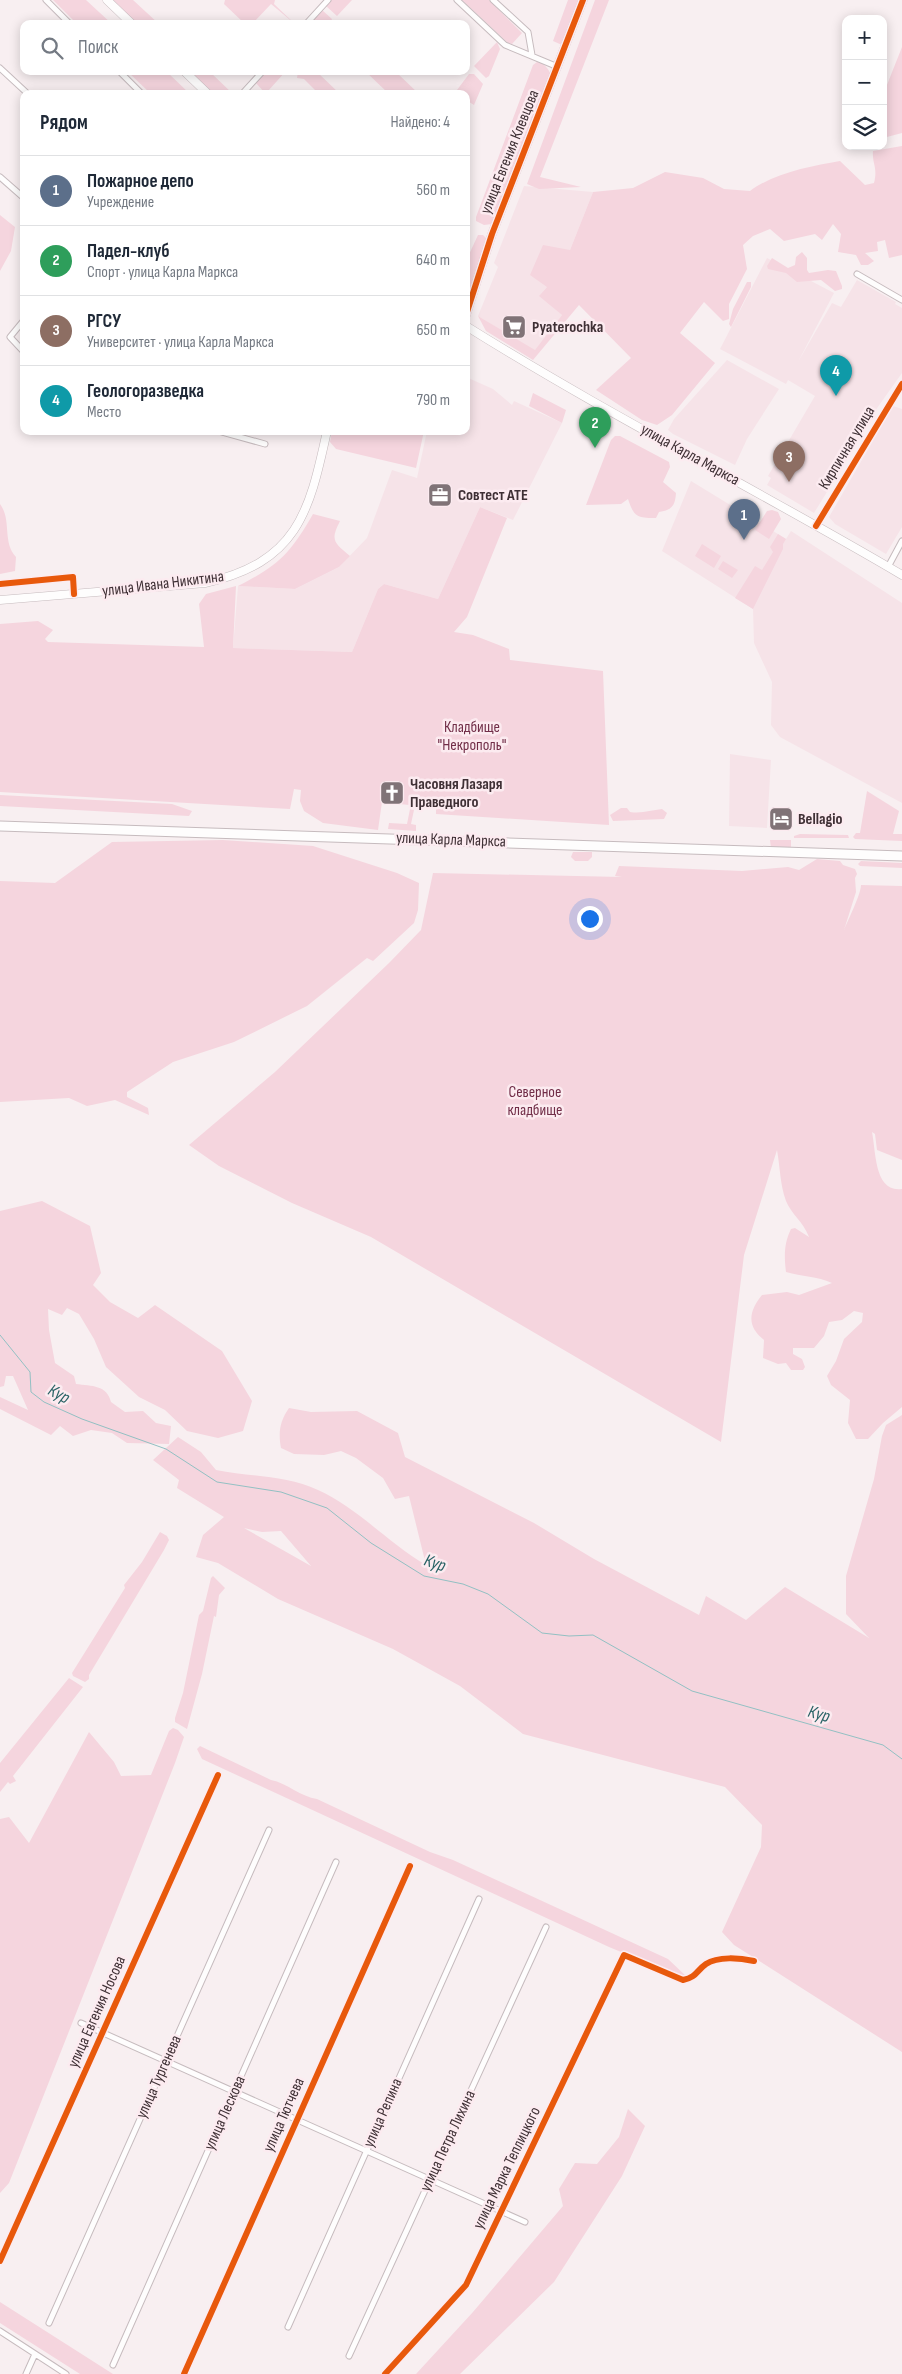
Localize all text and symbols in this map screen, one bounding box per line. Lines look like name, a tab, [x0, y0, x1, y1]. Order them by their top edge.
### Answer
map controls	[842, 15, 887, 150]
button: +	[842, 15, 887, 60]
search box	[20, 20, 470, 75]
icon: search	[38, 34, 66, 62]
text: Поиск	[78, 36, 118, 59]
button: −	[842, 60, 887, 105]
street label: улица Евгения Клевцова	[476, 87, 544, 217]
button: layers	[842, 105, 887, 150]
text: Рядом	[40, 110, 88, 135]
text: Найдено: 4	[390, 113, 450, 132]
text: Пожарное депо	[87, 170, 194, 193]
text: 1	[53, 181, 59, 200]
text: 560 m	[417, 181, 450, 200]
text: Учреждение	[87, 193, 154, 212]
text: Падел-клуб	[87, 240, 170, 263]
text: 2	[52, 251, 60, 270]
text: 640 m	[416, 251, 450, 270]
text: Спорт · улица Карла Маркса	[87, 263, 238, 282]
text: РГСУ	[87, 310, 121, 333]
supermarket icon: Pyaterochka	[501, 314, 527, 340]
place label: Pyaterochka	[532, 318, 603, 337]
text: 3	[52, 321, 60, 340]
text: 650 m	[417, 321, 450, 340]
text: Университет · улица Карла Маркса	[87, 333, 274, 352]
pin: 4	[820, 355, 852, 396]
text: Геологоразведка	[87, 380, 204, 403]
text: 4	[52, 391, 60, 410]
text: 790 m	[417, 391, 450, 410]
text: Место	[87, 403, 121, 422]
street label: Кирпичная улица	[815, 403, 879, 493]
pin: 2	[579, 407, 611, 448]
street label: улица Карла Маркса	[637, 420, 743, 490]
pin: 3	[773, 441, 805, 482]
office icon: Совтест АТЕ	[427, 482, 453, 508]
place label: Совтест АТЕ	[458, 486, 528, 505]
pin: 1	[728, 499, 760, 540]
street label: улица Ивана Никитина	[101, 567, 225, 601]
park label: Кладбище "Некрополь"	[438, 718, 507, 755]
place label: Часовня Лазаря Праведного	[410, 775, 503, 812]
church icon: Часовня Лазаря Праведного	[379, 780, 405, 806]
hotel icon: Bellagio	[768, 806, 794, 832]
place label: Bellagio	[798, 810, 842, 829]
street label: улица Карла Маркса	[396, 829, 506, 851]
your location	[577, 906, 603, 932]
park label: Северное кладбище	[508, 1083, 562, 1120]
water label: Кур	[44, 1380, 74, 1409]
water label: Кур	[421, 1550, 449, 1577]
water label: Кур	[806, 1701, 833, 1727]
street label: улица Евгения Носова	[64, 1953, 130, 2071]
street label: улица Тургенева	[132, 2032, 186, 2122]
street label: улица Лескова	[200, 2073, 250, 2153]
street label: улица Тютчева	[259, 2075, 309, 2155]
street label: улица Репина	[359, 2075, 407, 2151]
street label: улица Петра Лихина	[416, 2087, 480, 2195]
street label: улица Марка Теплицкого	[469, 2104, 545, 2232]

